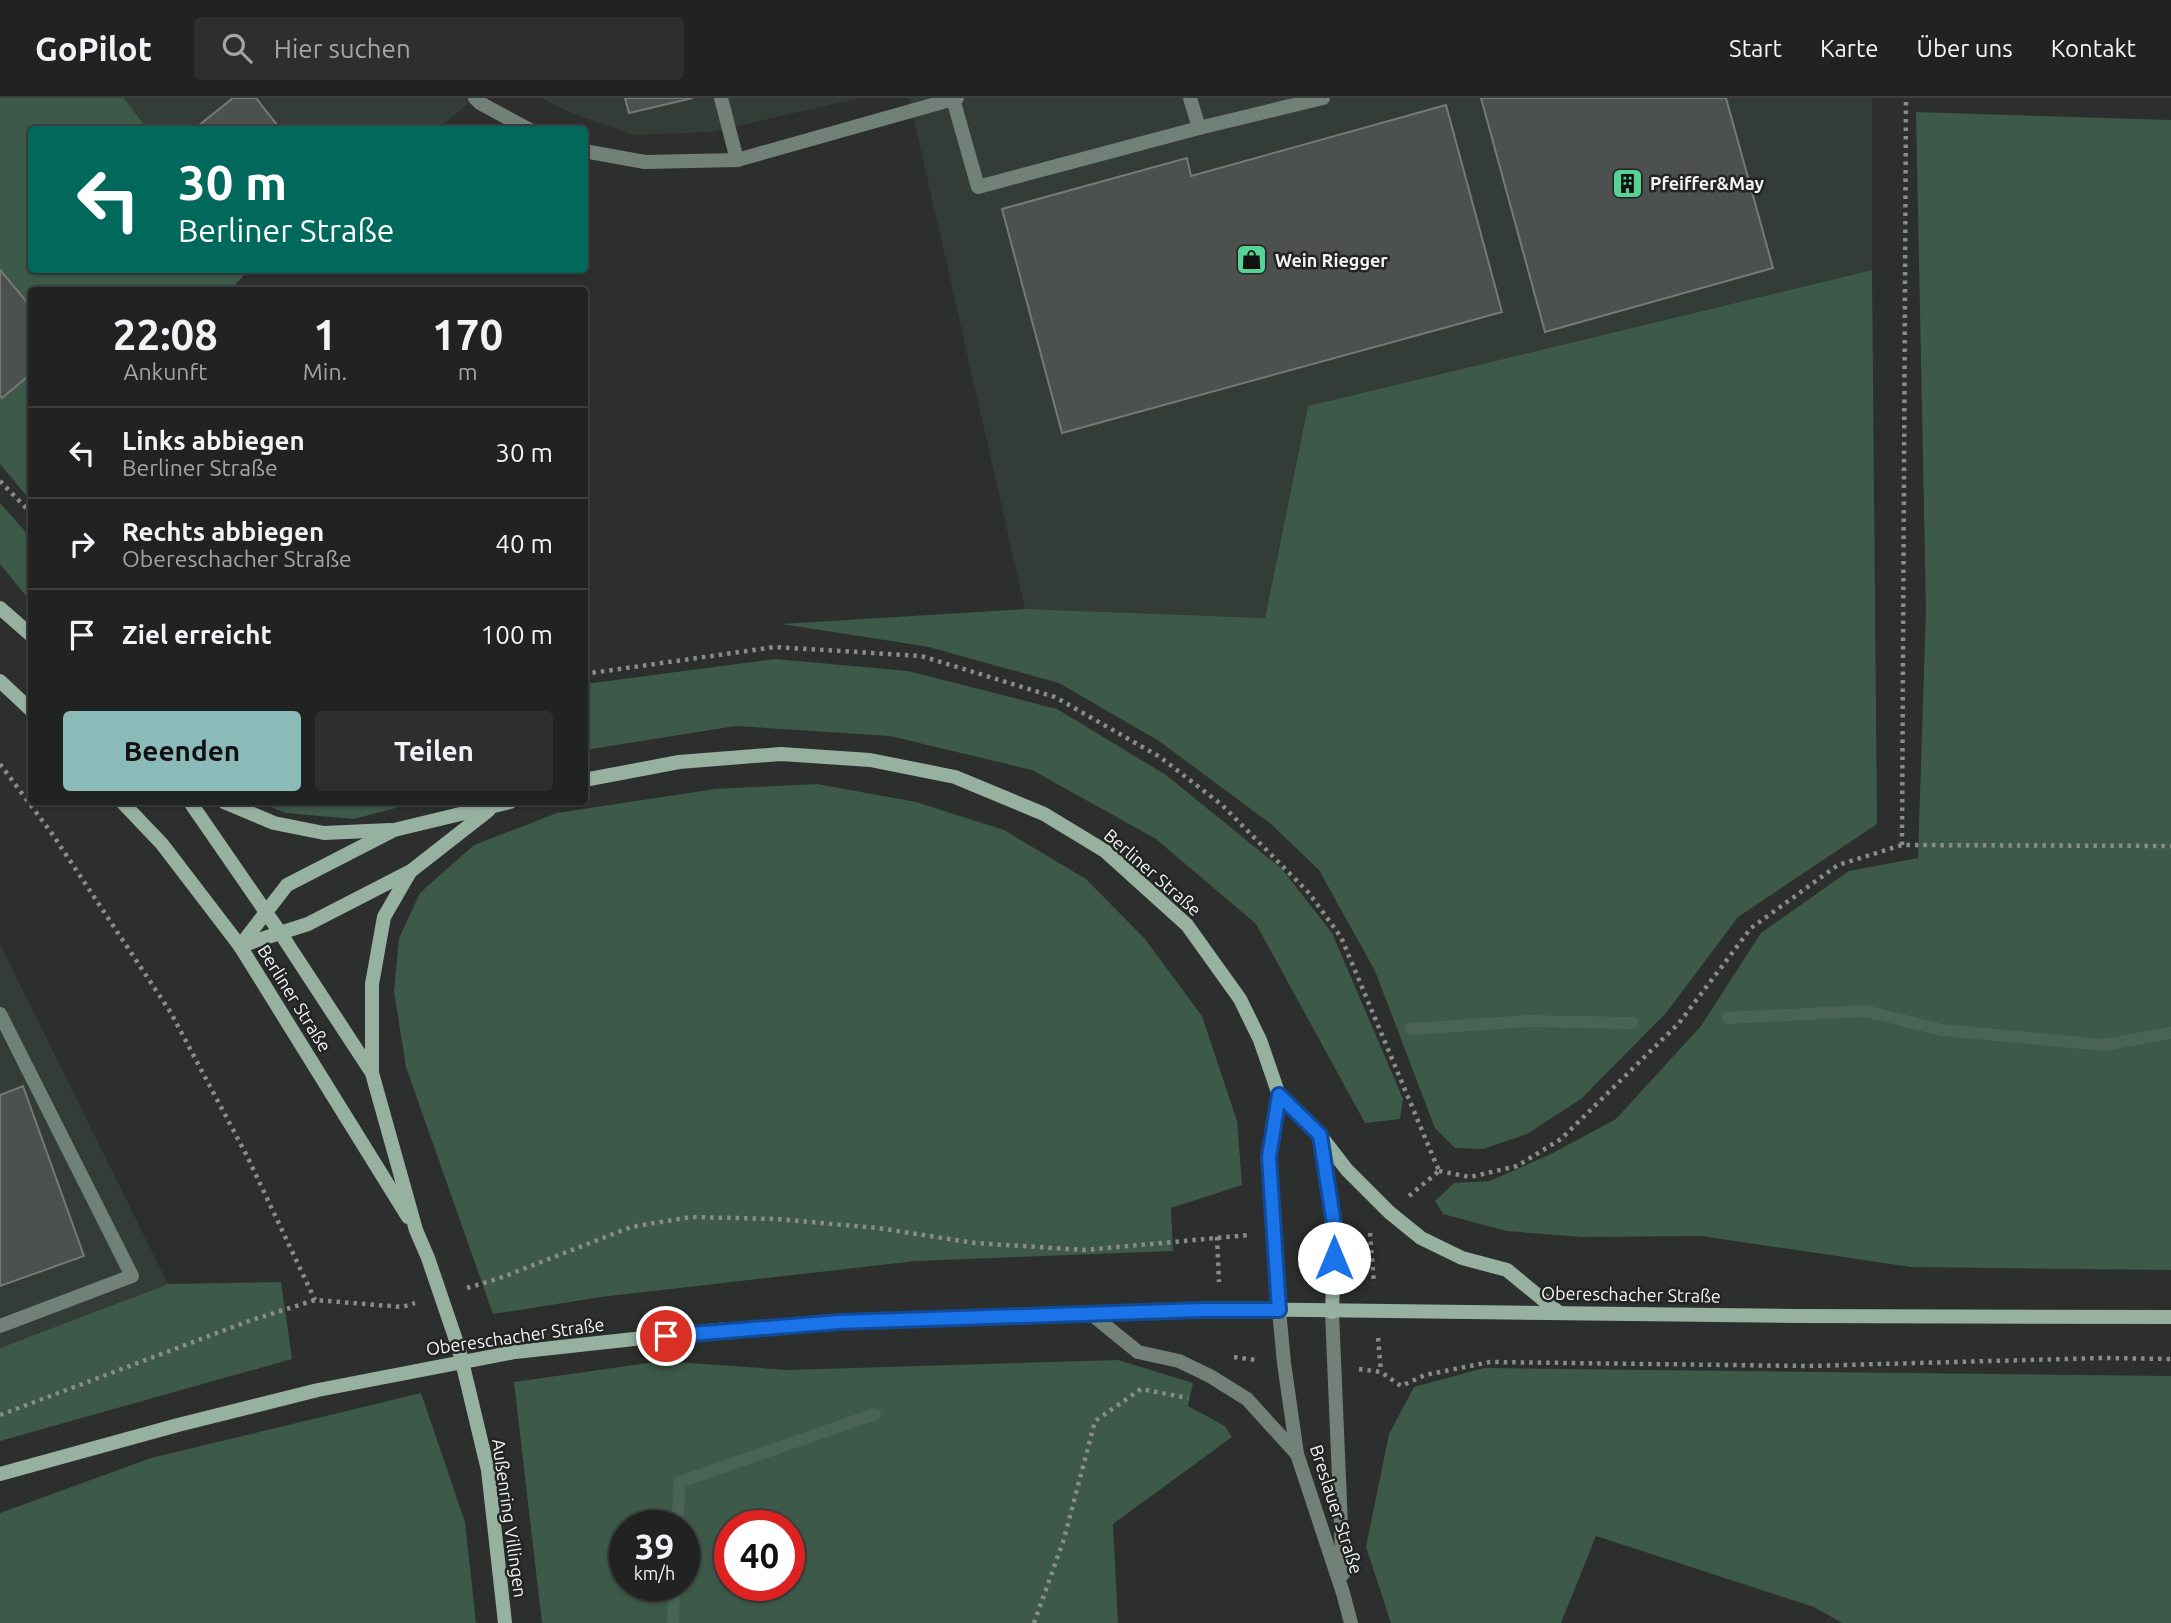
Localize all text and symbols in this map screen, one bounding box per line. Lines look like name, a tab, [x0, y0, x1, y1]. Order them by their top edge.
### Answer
search box	[194, 17, 684, 80]
icon: search	[218, 29, 256, 67]
text: GoPilot	[35, 30, 152, 67]
text: Hier suchen	[274, 34, 411, 63]
text: Start	[1729, 35, 1782, 62]
text: Karte	[1820, 35, 1879, 62]
text: Über uns	[1917, 35, 2013, 62]
text: Kontakt	[2051, 35, 2136, 62]
icon: left	[63, 154, 154, 245]
text: 30 m	[178, 154, 287, 209]
building icon: Pfeiffer&May	[1610, 166, 1644, 200]
place label: Pfeiffer&May	[1650, 173, 1765, 193]
text: Berliner Straße	[178, 212, 395, 248]
shop icon: Wein Riegger	[1235, 243, 1269, 277]
place label: Wein Riegger	[1275, 250, 1388, 270]
text: 22:08	[113, 311, 218, 358]
text: 1	[313, 311, 337, 358]
text: 170	[432, 311, 503, 358]
text: Ankunft	[124, 359, 207, 384]
text: Min.	[303, 359, 347, 384]
text: m	[458, 359, 478, 384]
text: Links abbiegen	[122, 426, 305, 455]
icon: left	[63, 434, 101, 472]
text: 30 m	[495, 438, 553, 467]
text: Berliner Straße	[122, 455, 278, 480]
text: Rechts abbiegen	[122, 517, 324, 546]
icon: right	[63, 525, 101, 563]
text: 40 m	[495, 529, 553, 558]
text: Obereschacher Straße	[122, 546, 352, 571]
icon: arrive	[63, 616, 101, 654]
text: Ziel erreicht	[122, 620, 272, 649]
text: 100 m	[481, 620, 553, 649]
button: Beenden	[63, 711, 301, 791]
button: Teilen	[315, 711, 553, 791]
street label: Berliner Straße	[1100, 824, 1206, 920]
street label: Berliner Straße	[254, 941, 336, 1055]
position arrow	[1297, 1221, 1371, 1295]
street label: Obereschacher Straße	[1541, 1282, 1721, 1306]
pin	[636, 1306, 696, 1366]
street label: Obereschacher Straße	[425, 1314, 605, 1358]
icon: arrive	[647, 1317, 685, 1355]
street label: Außenring Villingen	[489, 1437, 531, 1599]
street label: Breslauer Straße	[1307, 1442, 1367, 1576]
speed limit sign: 40	[714, 1510, 805, 1601]
text: 39	[635, 1526, 674, 1566]
text: km/h	[634, 1563, 675, 1583]

